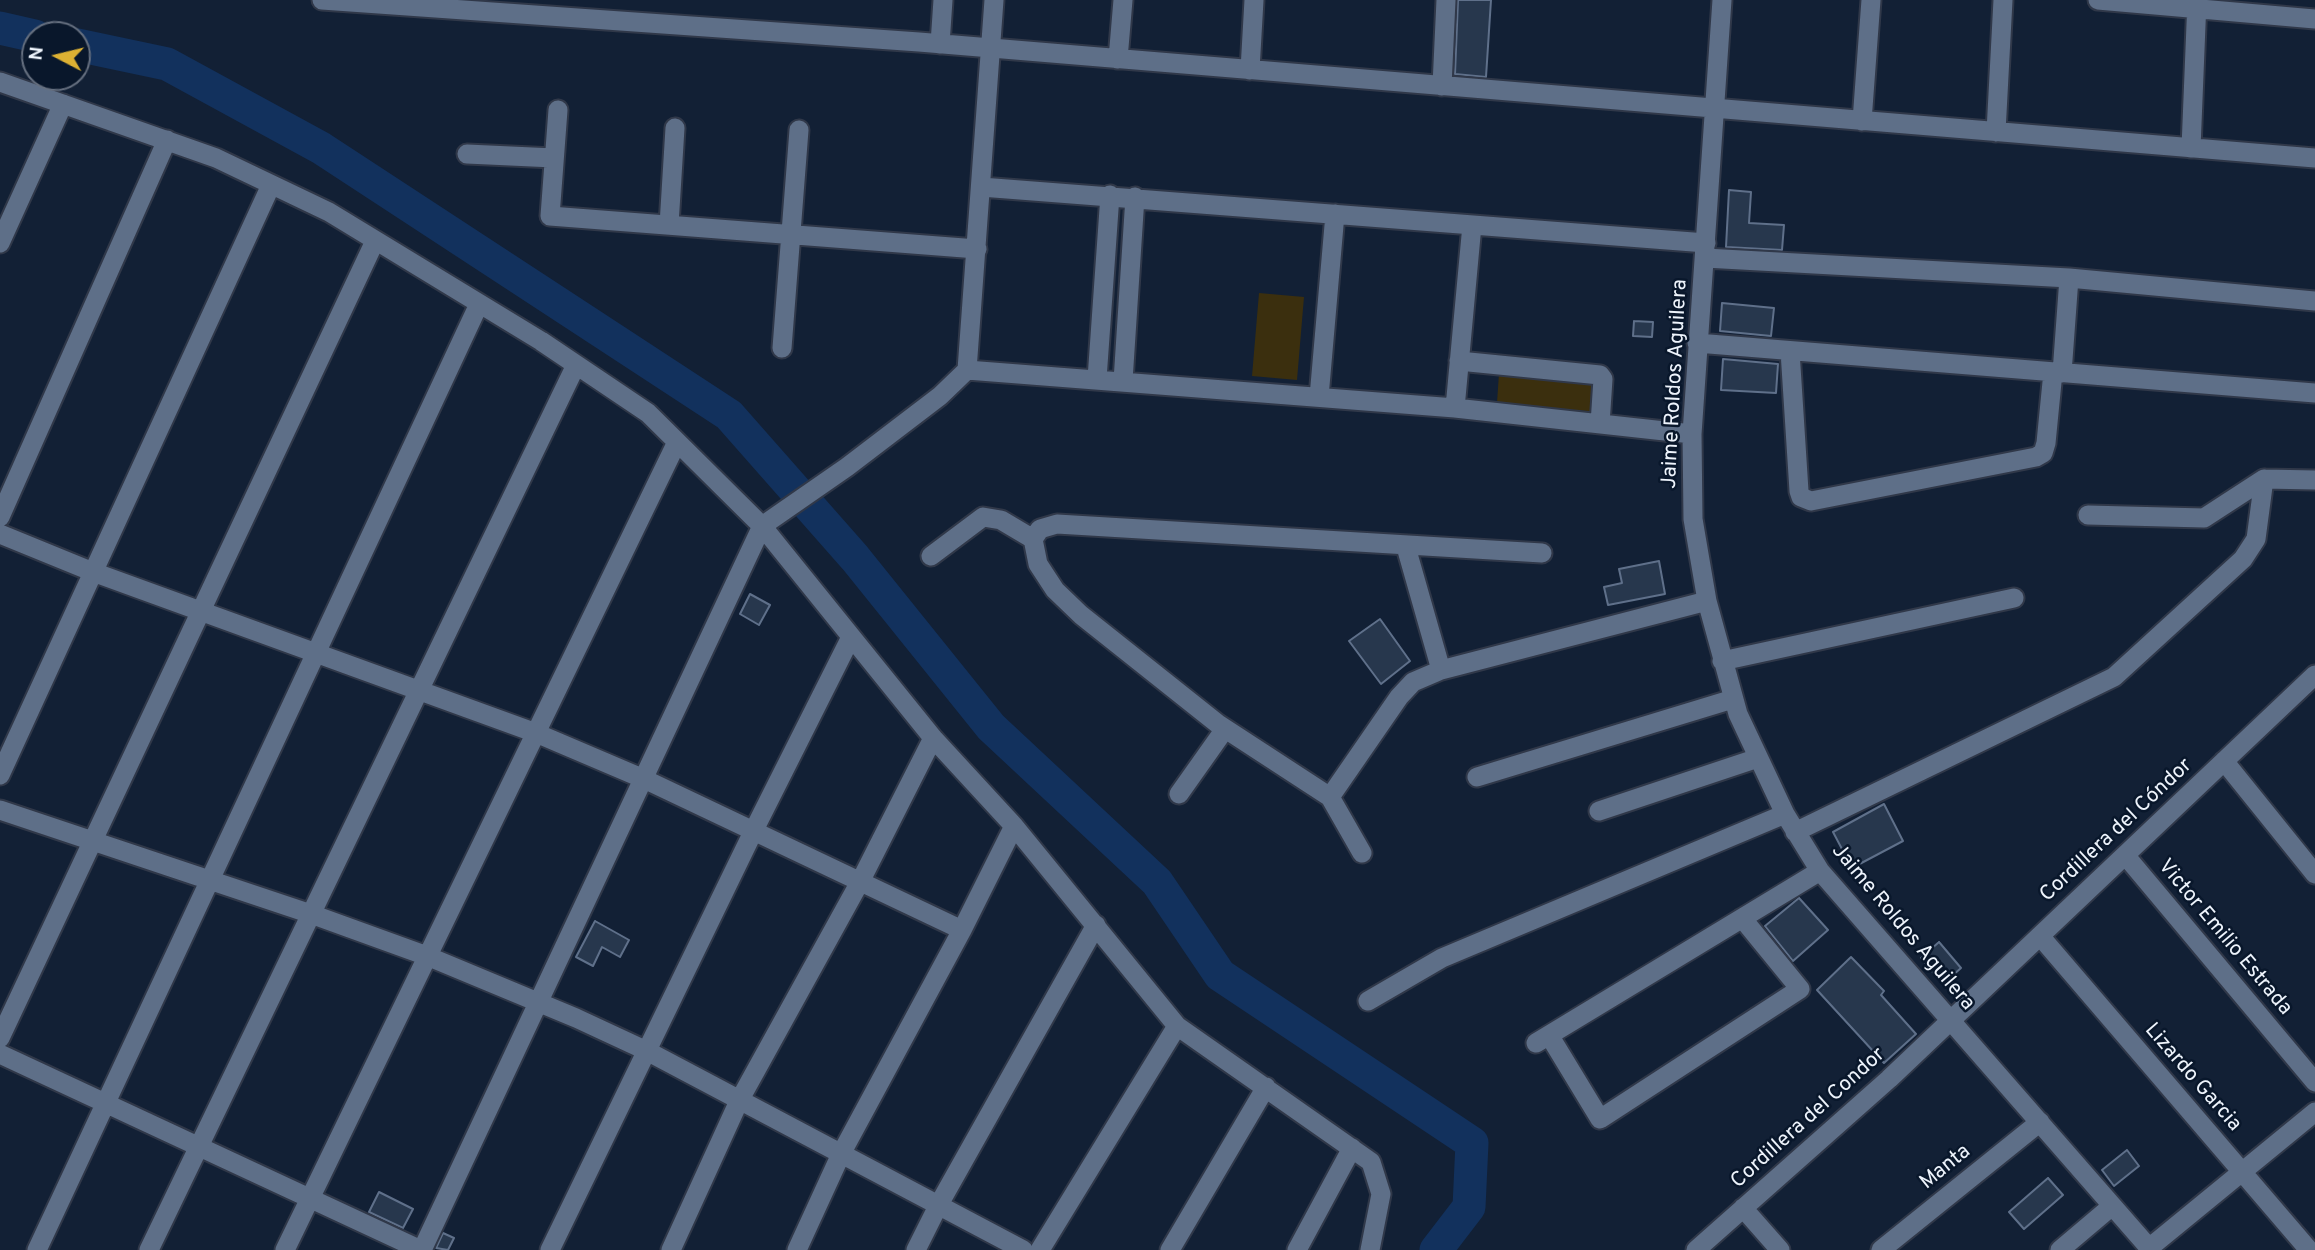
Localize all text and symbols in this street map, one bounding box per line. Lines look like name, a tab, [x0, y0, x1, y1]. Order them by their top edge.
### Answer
north arrow	[21, 21, 91, 91]
text: N	[24, 45, 50, 62]
street label: Jaime Roldos Aguilera	[1658, 279, 1694, 489]
street label: Cordillera del Cóndor	[2036, 754, 2198, 908]
street label: Jaime Roldos Aguilera	[1825, 840, 1979, 1016]
street label: Victor Emilio Estrada	[2151, 855, 2297, 1021]
street label: Lizardo Garcia	[2138, 1019, 2246, 1137]
street label: Cordillera del Condor	[1727, 1043, 1891, 1195]
street label: Manta	[1916, 1140, 1976, 1196]

